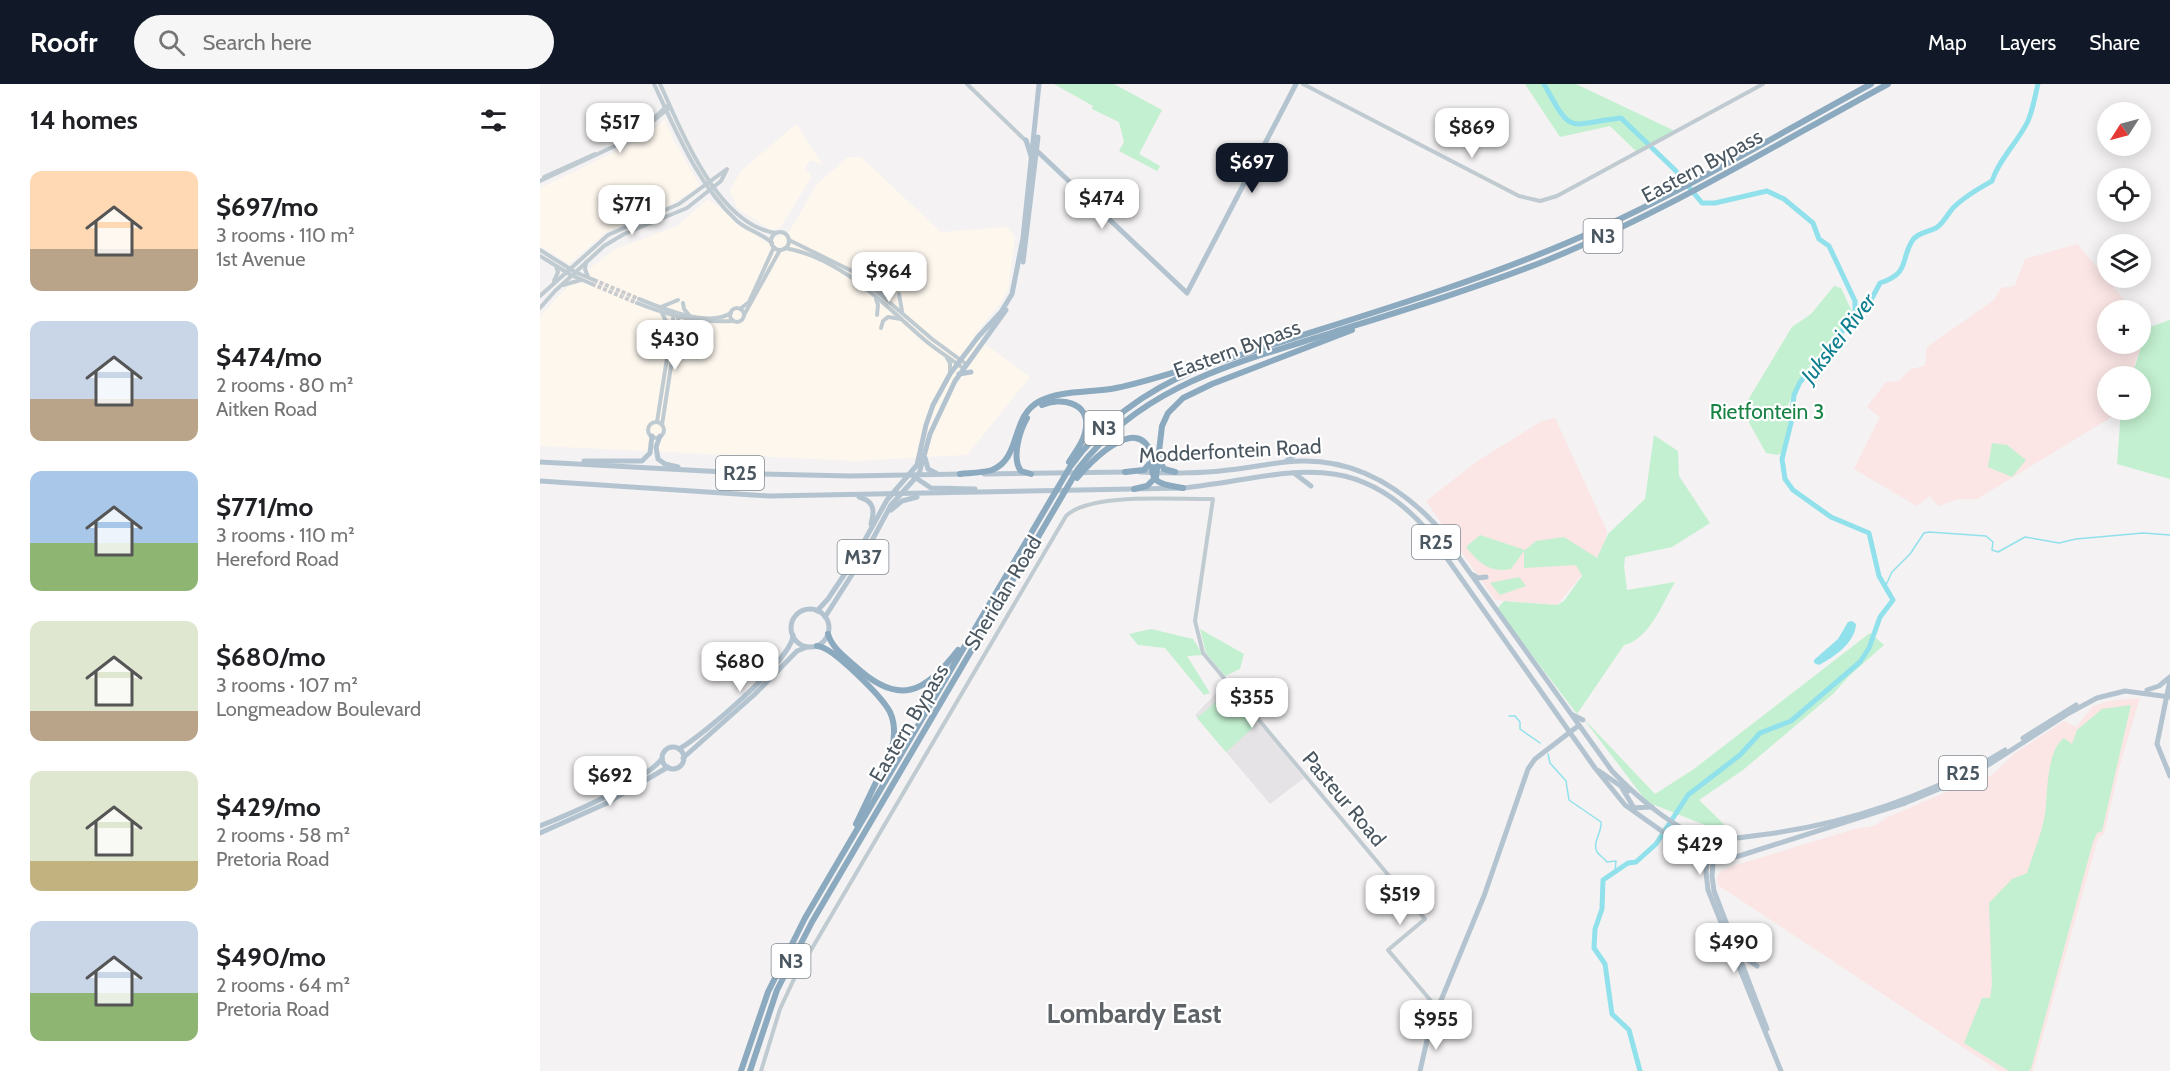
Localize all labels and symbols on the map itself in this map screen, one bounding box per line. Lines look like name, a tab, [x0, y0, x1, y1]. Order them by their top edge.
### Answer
north arrow	[2097, 102, 2151, 156]
pin: $517	[584, 103, 656, 154]
pin: $869	[1436, 108, 1508, 159]
street label: Eastern Bypass	[1637, 123, 1767, 208]
pin: $697	[1216, 143, 1288, 194]
pin: $474	[1066, 179, 1138, 230]
pin: $771	[596, 185, 668, 236]
road number: N3	[1584, 219, 1622, 253]
pin: $964	[853, 252, 925, 303]
water label: Jukskei River	[1794, 287, 1882, 390]
street label: Eastern Bypass	[1170, 314, 1304, 383]
pin: $430	[639, 320, 711, 371]
park label: Rietfontein 3	[1710, 399, 1824, 424]
road number: N3	[1084, 411, 1124, 445]
street label: Modderfontein Road	[1138, 433, 1322, 468]
road number: R25	[716, 456, 764, 490]
road number: R25	[1412, 525, 1460, 559]
street label: Sheridan Road	[959, 531, 1047, 655]
road number: M37	[838, 540, 888, 574]
pin: $680	[704, 642, 776, 693]
street label: Eastern Bypass	[864, 659, 954, 786]
pin: $355	[1216, 678, 1288, 729]
street label: Pasteur Road	[1297, 746, 1391, 851]
pin: $692	[574, 756, 646, 807]
road number: R25	[1939, 756, 1987, 790]
pin: $429	[1664, 825, 1736, 876]
pin: $519	[1364, 875, 1436, 926]
pin: $490	[1698, 923, 1770, 974]
road number: N3	[772, 944, 810, 978]
district label: Lombardy East	[1046, 997, 1222, 1030]
pin: $955	[1400, 1000, 1472, 1051]

